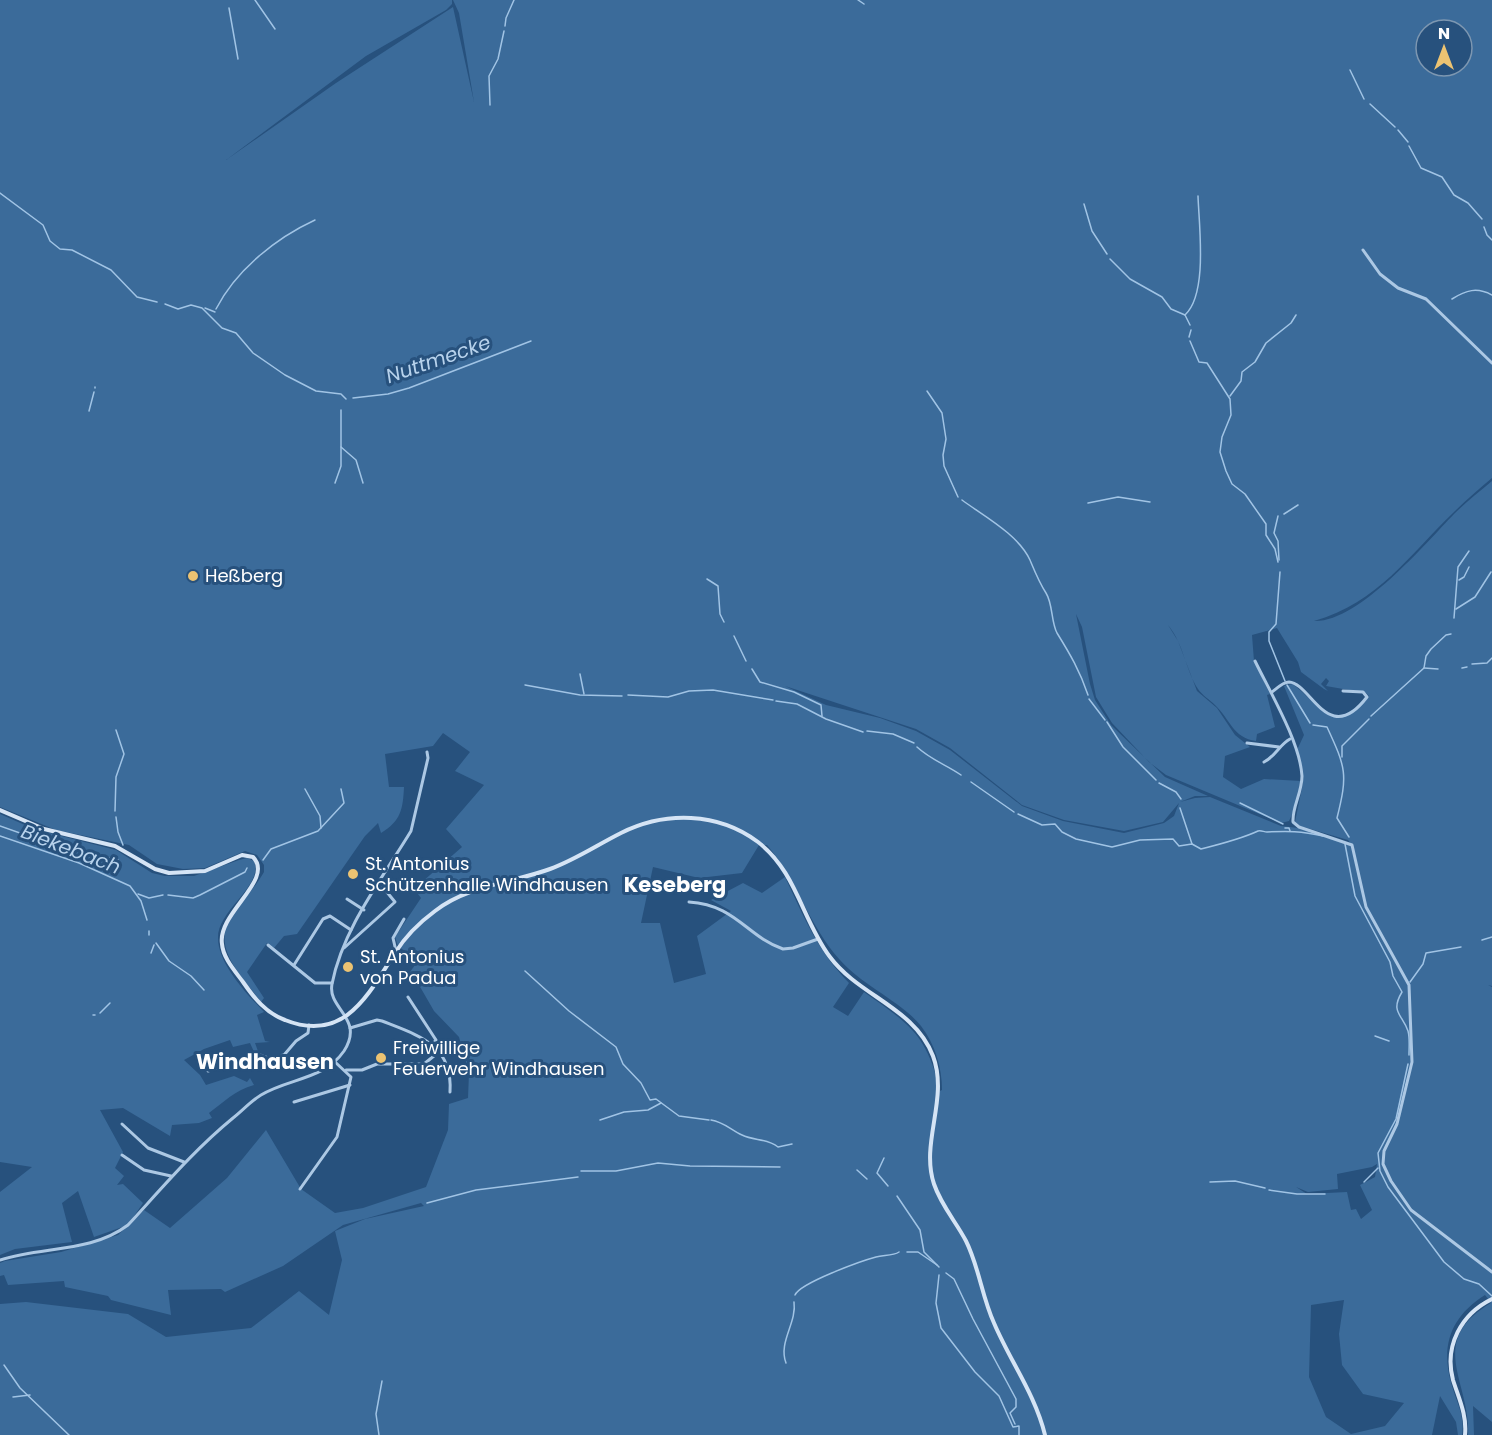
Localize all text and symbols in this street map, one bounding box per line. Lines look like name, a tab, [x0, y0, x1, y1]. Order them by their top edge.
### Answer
north arrow	[1414, 18, 1474, 78]
text: N	[1438, 22, 1450, 45]
water label: Nuttmecke	[382, 328, 494, 390]
place label: Heßberg	[205, 563, 283, 588]
marker: Heßberg	[186, 569, 200, 583]
water label: Biekebach	[17, 817, 125, 881]
place label: St. Antonius Schützenhalle Windhausen	[365, 851, 608, 897]
marker: St. Antonius Schützenhalle Windhausen	[346, 867, 360, 881]
district label: Keseberg	[624, 870, 726, 899]
place label: St. Antonius von Padua	[360, 944, 464, 990]
marker: St. Antonius von Padua	[341, 960, 355, 974]
place label: Freiwillige Feuerwehr Windhausen	[393, 1035, 605, 1081]
district label: Windhausen	[196, 1047, 334, 1076]
marker: Freiwillige Feuerwehr Windhausen	[374, 1051, 388, 1065]

